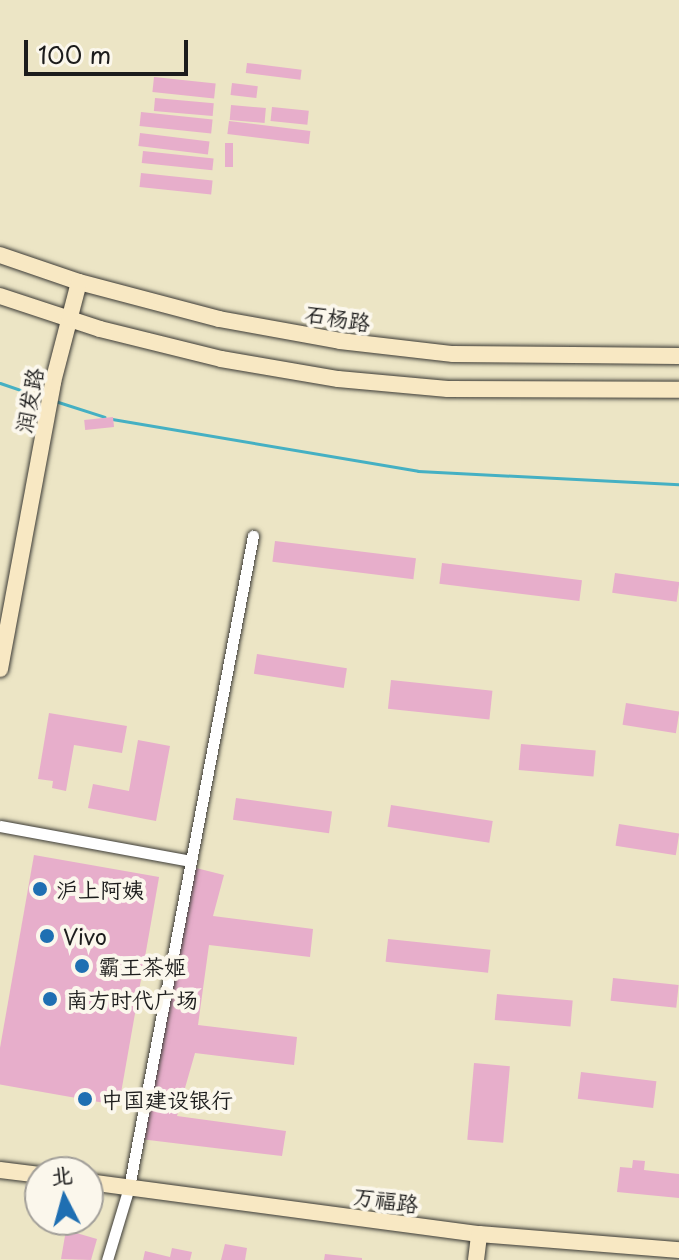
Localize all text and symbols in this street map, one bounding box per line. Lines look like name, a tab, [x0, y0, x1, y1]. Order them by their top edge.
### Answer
scale bar	[28, 24, 192, 74]
text: 100 m	[38, 36, 111, 72]
street label: 石杨路	[303, 299, 373, 335]
street label: 润发路	[9, 365, 47, 435]
place label: 沪上阿姨	[56, 876, 144, 902]
marker: 沪上阿姨	[31, 880, 49, 898]
place label: Vivo	[63, 923, 107, 949]
marker: Vivo	[38, 927, 56, 945]
place label: 霸王茶姬	[98, 953, 186, 979]
marker: 霸王茶姬	[73, 957, 91, 975]
place label: 南方时代广场	[66, 986, 198, 1012]
marker: 南方时代广场	[41, 990, 59, 1008]
place label: 中国建设银行	[101, 1086, 233, 1112]
marker: 中国建设银行	[76, 1090, 94, 1108]
north arrow	[24, 1156, 104, 1236]
text: 北	[49, 1156, 74, 1191]
street label: 万福路	[351, 1181, 421, 1217]

